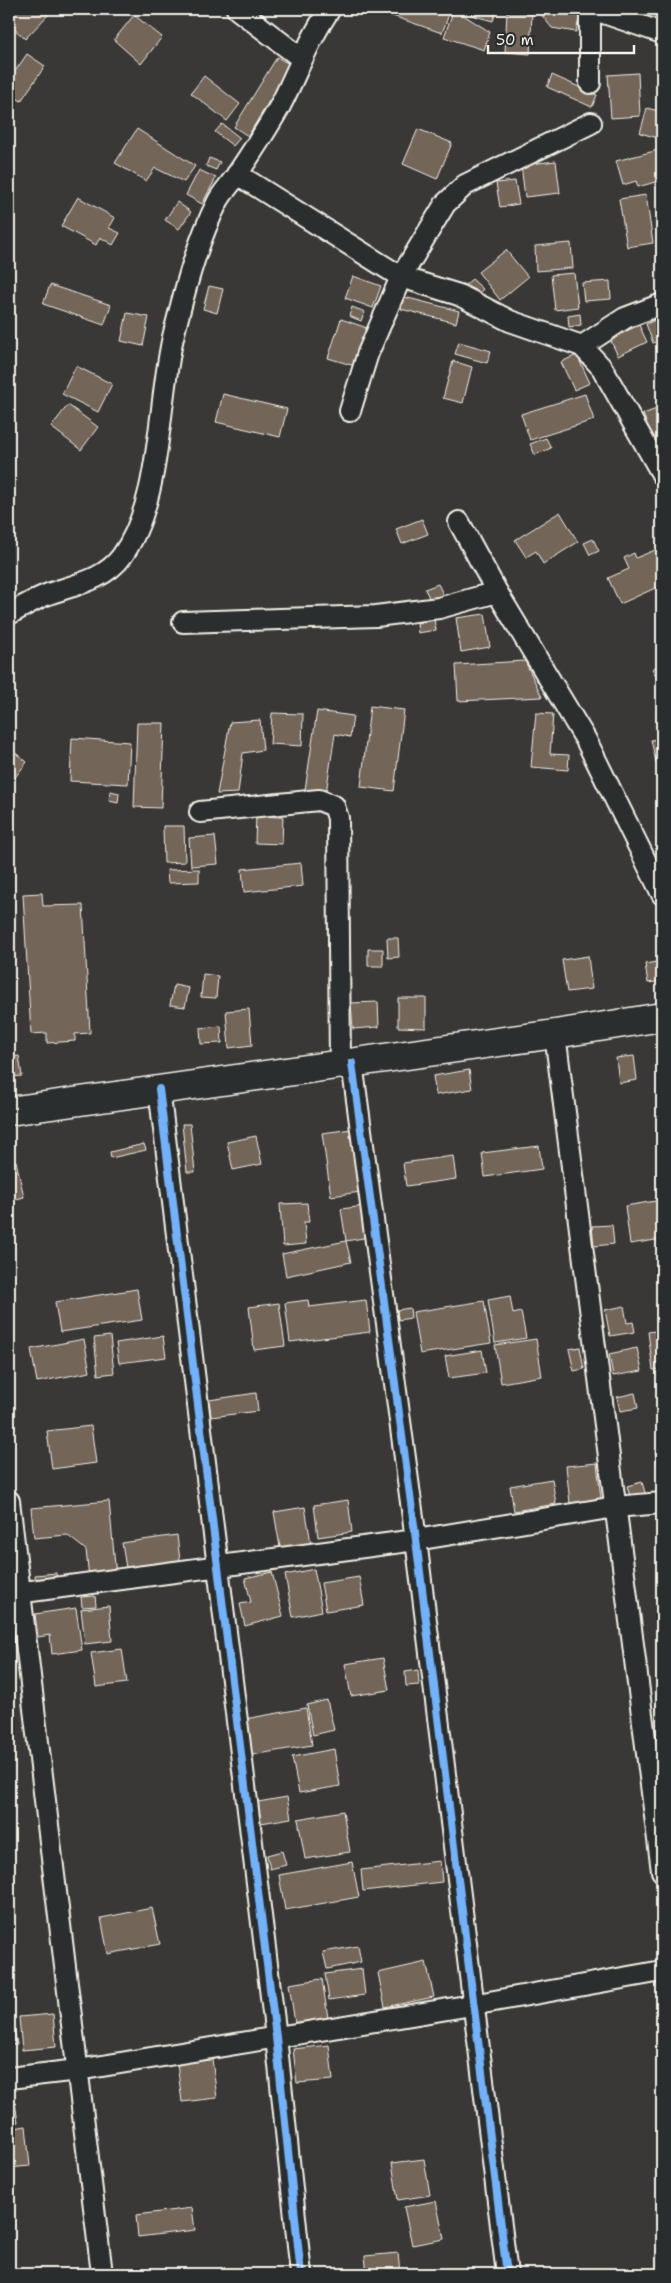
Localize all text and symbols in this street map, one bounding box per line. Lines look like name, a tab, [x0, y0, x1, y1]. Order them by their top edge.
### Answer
scale bar	[488, 22, 635, 54]
text: 50 m	[496, 30, 534, 50]

